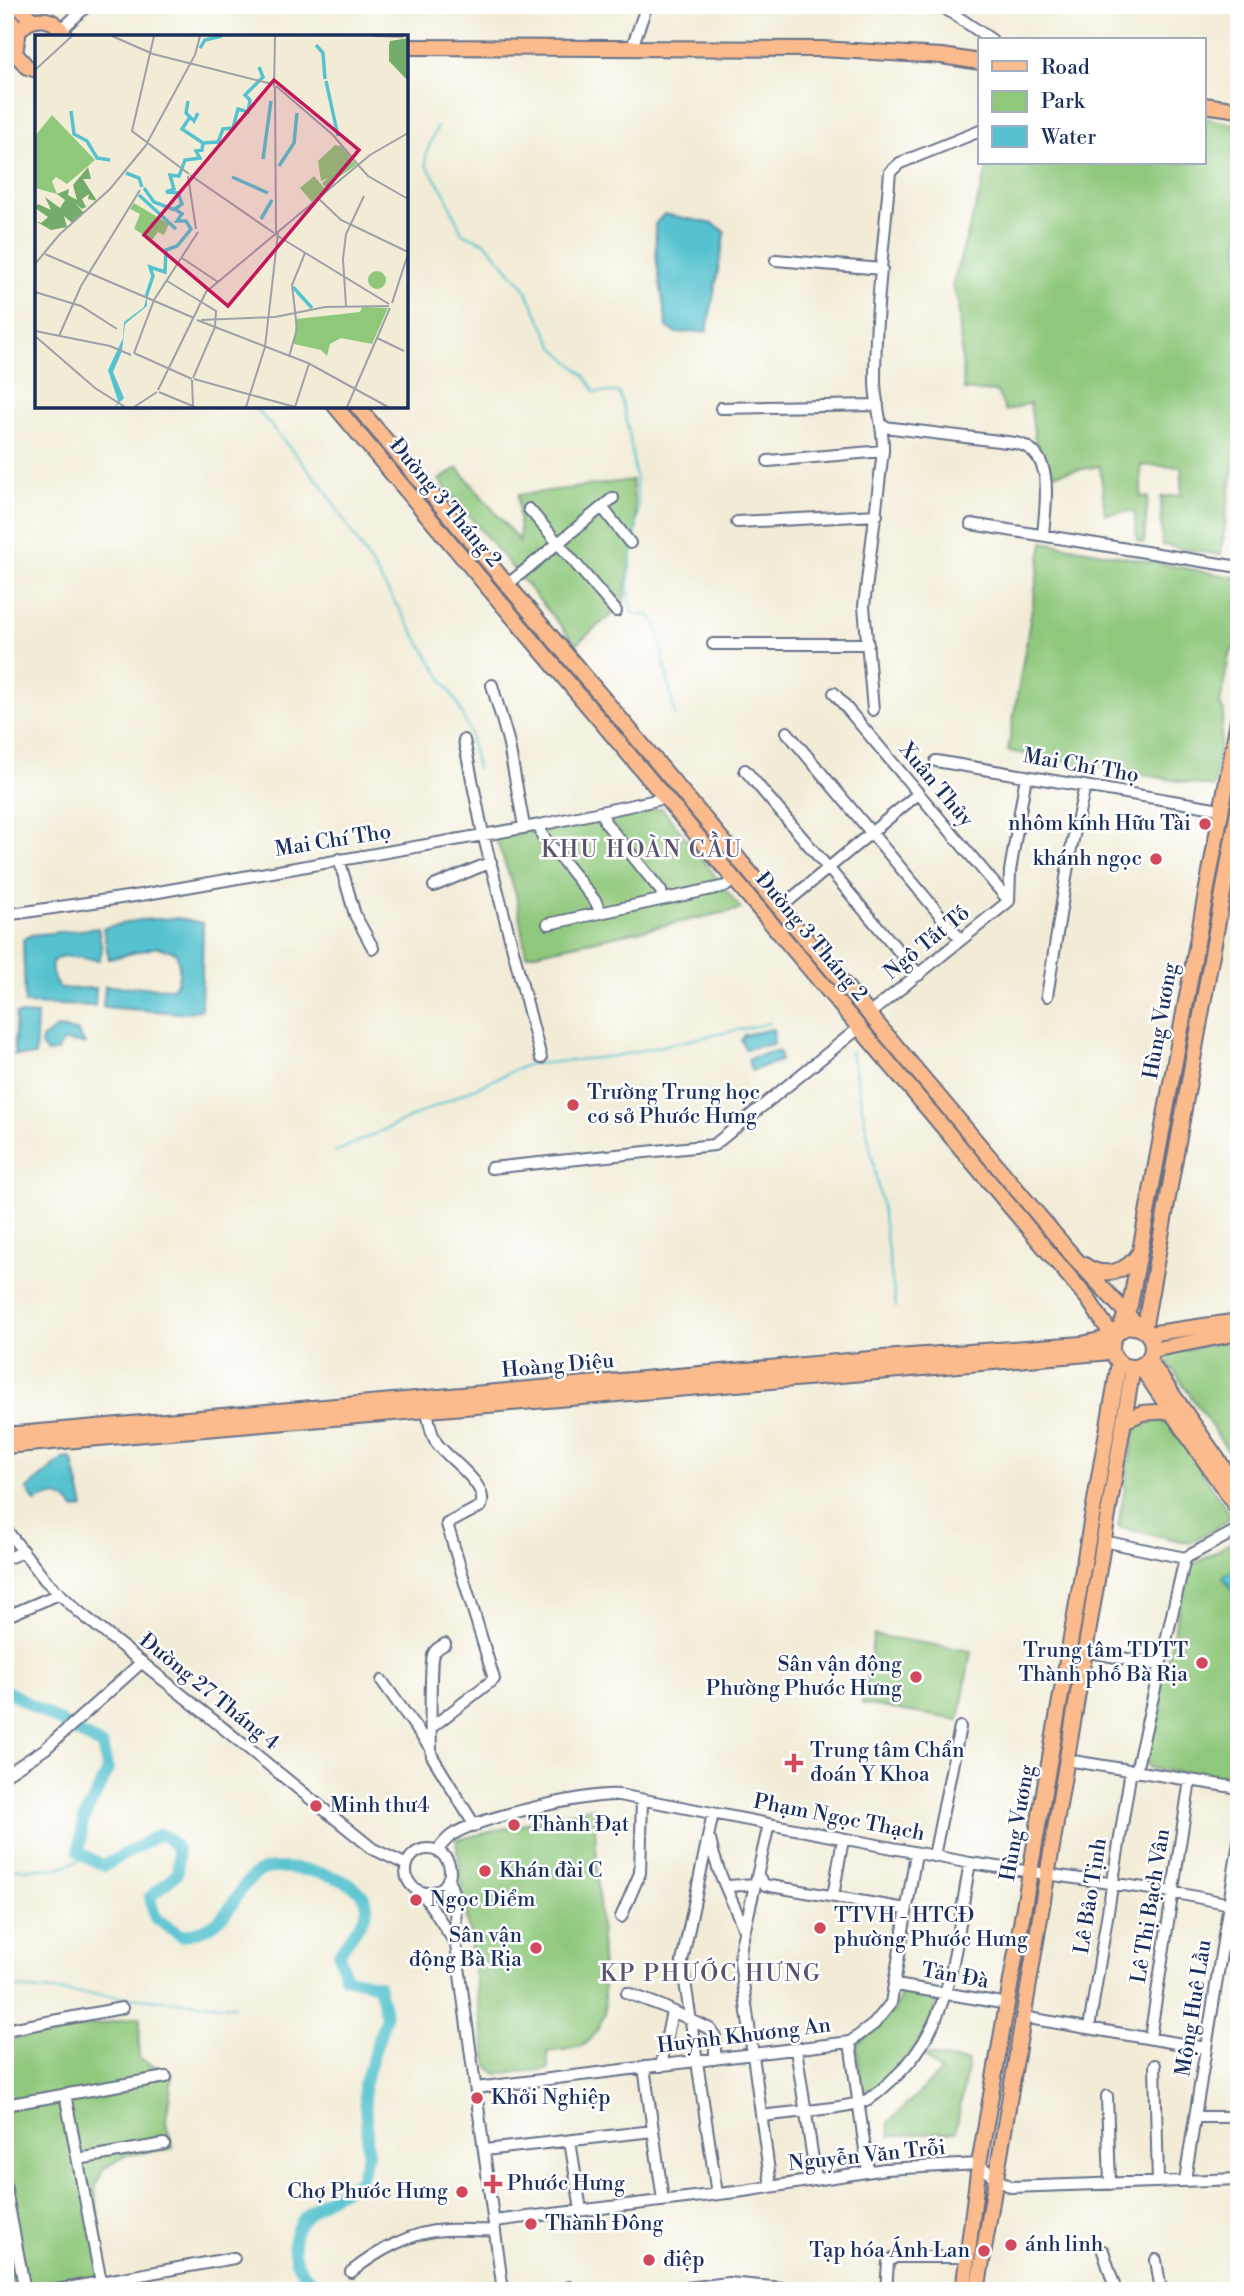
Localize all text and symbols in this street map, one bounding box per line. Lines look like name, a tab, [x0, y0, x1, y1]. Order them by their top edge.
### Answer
inset map	[35, 35, 408, 408]
legend	[978, 38, 1206, 164]
text: Road	[1041, 55, 1090, 81]
text: Park	[1041, 89, 1086, 115]
text: Water	[1040, 125, 1096, 151]
street label: Đường 3 Tháng 2	[383, 433, 507, 573]
street label: Xuân Thủy	[892, 737, 979, 833]
street label: Mai Chí Thọ	[1021, 743, 1141, 789]
place label: nhôm kính Hữu Tài	[1008, 811, 1191, 837]
marker: nhôm kính Hữu Tài	[1197, 816, 1213, 832]
street label: Mai Chí Thọ	[273, 819, 393, 863]
district label: KHU HOÀN CẦU	[541, 831, 743, 864]
place label: khánh ngọc	[1033, 846, 1142, 872]
marker: khánh ngọc	[1148, 851, 1164, 867]
street label: Đường 3 Tháng 2	[749, 867, 873, 1007]
street label: Ngô Tất Tố	[879, 900, 975, 986]
street label: Hùng Vương	[1138, 961, 1184, 1081]
place label: Trường Trung học cơ sở Phước Hưng	[587, 1080, 760, 1130]
marker: Trường Trung học cơ sở Phước Hưng	[565, 1097, 581, 1113]
street label: Hoàng Diệu	[501, 1348, 615, 1384]
street label: Đường 27 Tháng 4	[134, 1628, 284, 1756]
place label: Trung tâm TDTT Thành phố Bà Rịa	[1019, 1638, 1188, 1688]
place label: Sân vận động Phường Phước Hưng	[706, 1652, 902, 1702]
marker: Trung tâm TDTT Thành phố Bà Rịa	[1194, 1655, 1210, 1671]
marker: Sân vận động Phường Phước Hưng	[908, 1669, 924, 1685]
place label: Trung tâm Chẩn đoán Y Khoa	[810, 1738, 965, 1788]
marker: Trung tâm Chẩn đoán Y Khoa	[784, 1753, 804, 1773]
street label: Hùng Vương	[995, 1763, 1041, 1883]
street label: Phạm Ngọc Thạch	[751, 1789, 927, 1847]
place label: Minh thư4	[330, 1793, 430, 1819]
marker: Minh thư4	[308, 1798, 324, 1814]
place label: Thành Đạt	[528, 1812, 630, 1838]
marker: Thành Đạt	[506, 1817, 522, 1833]
street label: Lê Thị Bạch Vân	[1126, 1826, 1176, 1985]
street label: Lê Bảo Tịnh	[1069, 1836, 1113, 1956]
place label: Khán đài C	[499, 1858, 603, 1884]
marker: Khán đài C	[477, 1863, 493, 1879]
place label: Ngọc Diểm	[430, 1887, 535, 1913]
marker: Ngọc Diểm	[408, 1892, 424, 1908]
place label: TTVH - HTCĐ phường Phước Hưng	[834, 1903, 1028, 1953]
marker: TTVH - HTCĐ phường Phước Hưng	[812, 1920, 828, 1936]
place label: Sân vận động Bà Rịa	[409, 1923, 522, 1973]
street label: Mộng Huê Lầu	[1170, 1938, 1218, 2078]
marker: Sân vận động Bà Rịa	[528, 1940, 544, 1956]
district label: KP PHƯỚC HƯNG	[600, 1957, 822, 1988]
street label: Tản Đà	[919, 1957, 991, 1995]
street label: Huỳnh Khương An	[656, 2012, 833, 2060]
place label: Khởi Nghiệp	[491, 2085, 611, 2111]
marker: Khởi Nghiệp	[469, 2090, 485, 2106]
street label: Nguyễn Văn Trỗi	[787, 2135, 947, 2177]
place label: Phước Hưng	[507, 2171, 625, 2197]
marker: Phước Hưng	[485, 2176, 501, 2192]
place label: Chợ Phước Hưng	[287, 2179, 448, 2205]
marker: Chợ Phước Hưng	[454, 2184, 470, 2200]
place label: Thành Đông	[545, 2211, 664, 2237]
marker: Thành Đông	[523, 2216, 539, 2232]
place label: ánh linh	[1025, 2232, 1104, 2258]
place label: Tạp hóa Ánh Lan	[809, 2236, 970, 2264]
marker: ánh linh	[1003, 2237, 1019, 2253]
marker: Tạp hóa Ánh Lan	[976, 2243, 992, 2259]
place label: điệp	[663, 2247, 705, 2273]
marker: điệp	[641, 2252, 657, 2268]

